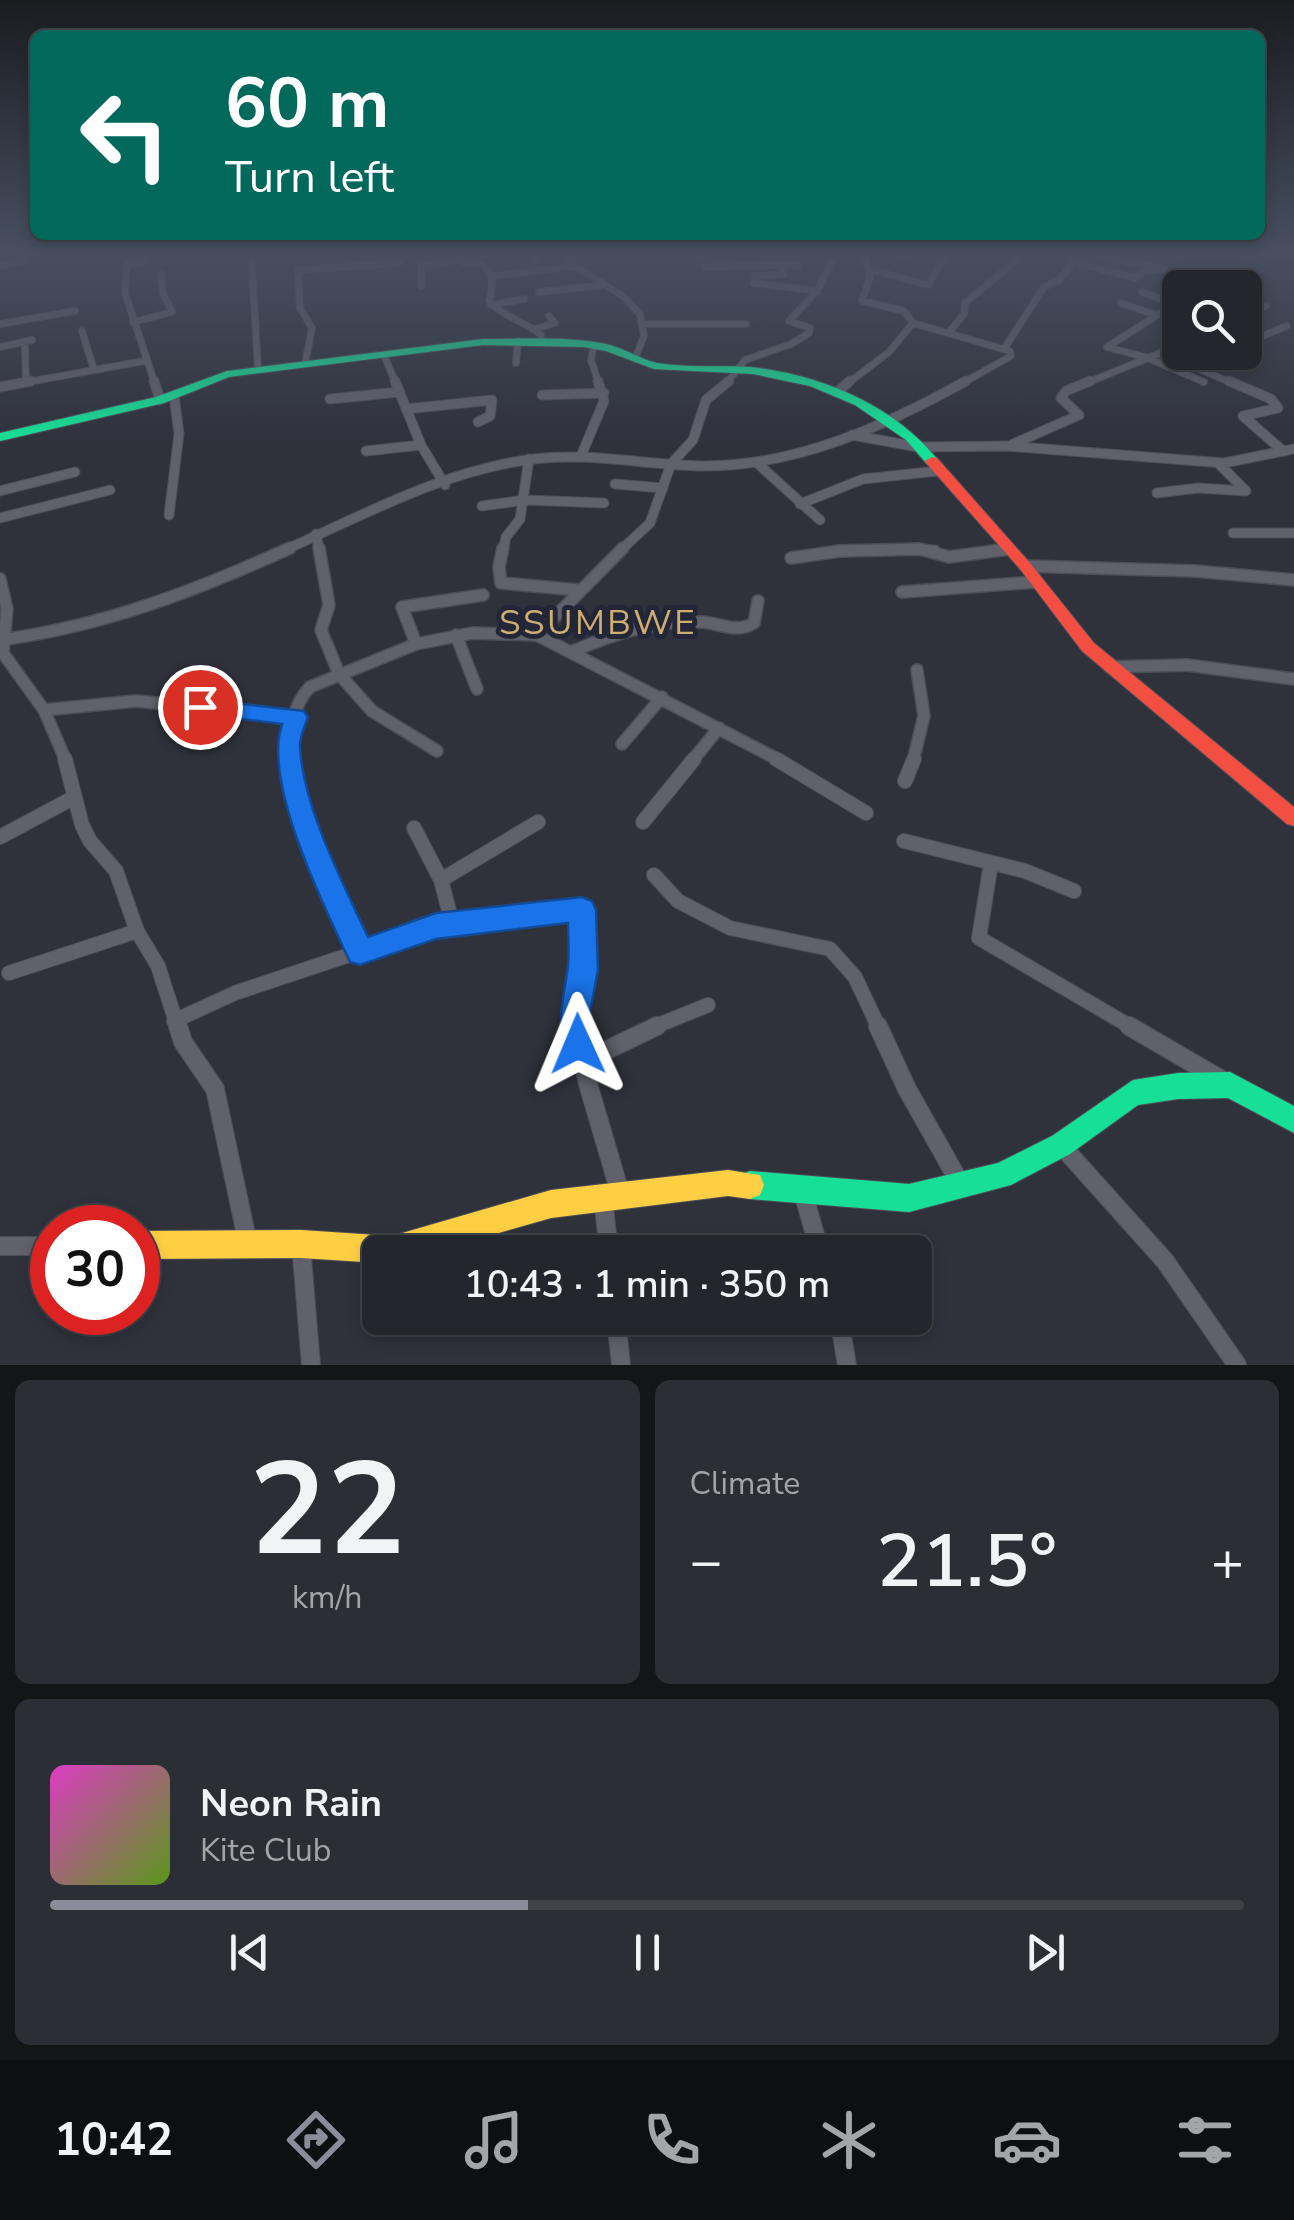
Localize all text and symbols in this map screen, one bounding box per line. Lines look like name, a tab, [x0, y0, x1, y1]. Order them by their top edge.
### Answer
text: 60 m	[225, 56, 389, 152]
icon: left	[60, 70, 190, 200]
text: Turn left	[225, 147, 394, 208]
map controls	[1162, 270, 1262, 370]
button: search	[1162, 270, 1262, 370]
district label: SSUMBWE	[499, 599, 697, 646]
pin	[158, 665, 243, 750]
icon: arrive	[173, 680, 228, 735]
position arrow	[526, 992, 630, 1096]
speed limit sign: 30	[30, 1205, 160, 1335]
text: 10:43 · 1 min · 350 m	[464, 1259, 830, 1310]
text: 22	[249, 1422, 405, 1599]
text: Climate	[690, 1462, 800, 1505]
text: 21.5°	[876, 1510, 1057, 1612]
text: −	[690, 1524, 723, 1599]
text: +	[1211, 1524, 1244, 1599]
text: km/h	[292, 1576, 363, 1619]
text: Neon Rain	[200, 1778, 382, 1829]
text: Kite Club	[200, 1829, 331, 1872]
icon: previous	[222, 1925, 277, 1980]
icon: pause	[620, 1925, 675, 1980]
icon: next	[1018, 1925, 1073, 1980]
icon: directions	[281, 2105, 351, 2175]
icon: music	[459, 2105, 529, 2175]
icon: phone	[637, 2105, 707, 2175]
icon: climate	[814, 2105, 884, 2175]
icon: car	[992, 2105, 1062, 2175]
icon: filters	[1170, 2105, 1240, 2175]
text: 10:42	[54, 2110, 173, 2171]

